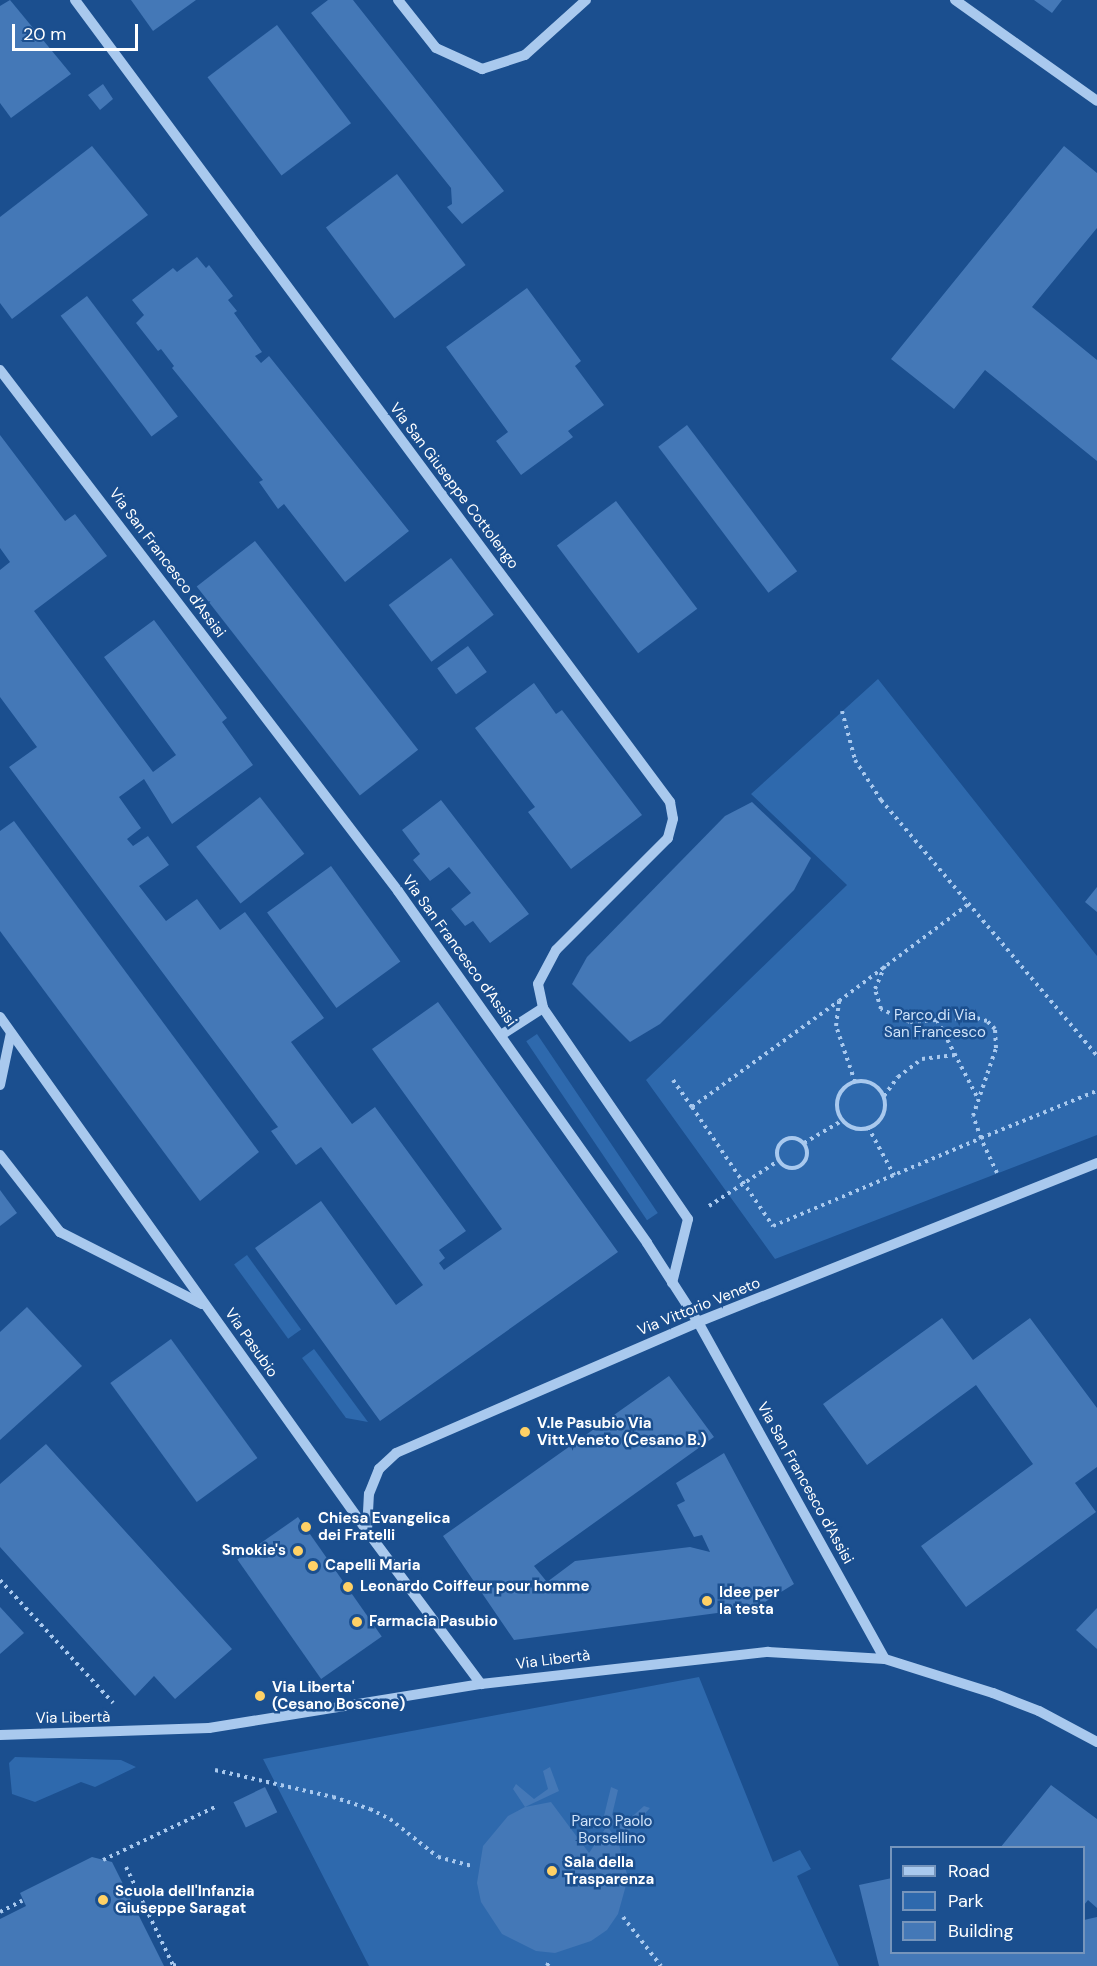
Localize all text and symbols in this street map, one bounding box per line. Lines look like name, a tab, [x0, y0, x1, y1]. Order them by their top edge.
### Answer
scale bar	[15, 12, 141, 50]
text: 20 m	[23, 22, 66, 46]
street label: Via San Giuseppe Cottolengo	[386, 399, 522, 573]
street label: Via San Francesco d'Assisi	[105, 485, 229, 641]
street label: Via San Francesco d'Assisi	[398, 872, 520, 1030]
park label: Parco di Via San Francesco	[884, 1006, 986, 1041]
street label: Via Vittorio Veneto	[635, 1274, 763, 1340]
street label: Via Pasubio	[221, 1305, 281, 1381]
street label: Via San Francesco d'Assisi	[753, 1399, 857, 1567]
place label: V.le Pasubio Via Vitt.Veneto (Cesano B.)	[537, 1414, 707, 1449]
marker: V.le Pasubio Via Vitt.Veneto (Cesano B.)	[518, 1425, 532, 1439]
place label: Chiesa Evangelica dei Fratelli	[318, 1509, 450, 1544]
marker: Chiesa Evangelica dei Fratelli	[299, 1520, 313, 1534]
place label: Smokie's	[222, 1542, 286, 1560]
marker: Smokie's	[291, 1544, 305, 1558]
place label: Capelli Maria	[325, 1557, 420, 1575]
marker: Capelli Maria	[306, 1559, 320, 1573]
place label: Leonardo Coiffeur pour homme	[360, 1578, 589, 1596]
marker: Leonardo Coiffeur pour homme	[341, 1580, 355, 1594]
place label: Idee per la testa	[719, 1583, 779, 1618]
marker: Idee per la testa	[700, 1594, 714, 1608]
place label: Farmacia Pasubio	[369, 1613, 498, 1631]
marker: Farmacia Pasubio	[350, 1615, 364, 1629]
street label: Via Libertà	[515, 1647, 591, 1673]
place label: Via Liberta' (Cesano Boscone)	[272, 1678, 405, 1713]
marker: Via Liberta' (Cesano Boscone)	[253, 1689, 267, 1703]
street label: Via Libertà	[35, 1708, 111, 1728]
park label: Parco Paolo Borsellino	[572, 1812, 652, 1847]
legend	[890, 1846, 1085, 1954]
place label: Sala della Trasparenza	[564, 1853, 654, 1888]
text: Road	[948, 1859, 990, 1883]
marker: Sala della Trasparenza	[545, 1864, 559, 1878]
place label: Scuola dell'Infanzia Giuseppe Saragat	[115, 1882, 255, 1917]
text: Park	[948, 1889, 984, 1913]
marker: Scuola dell'Infanzia Giuseppe Saragat	[96, 1893, 110, 1907]
text: Building	[948, 1919, 1013, 1943]

